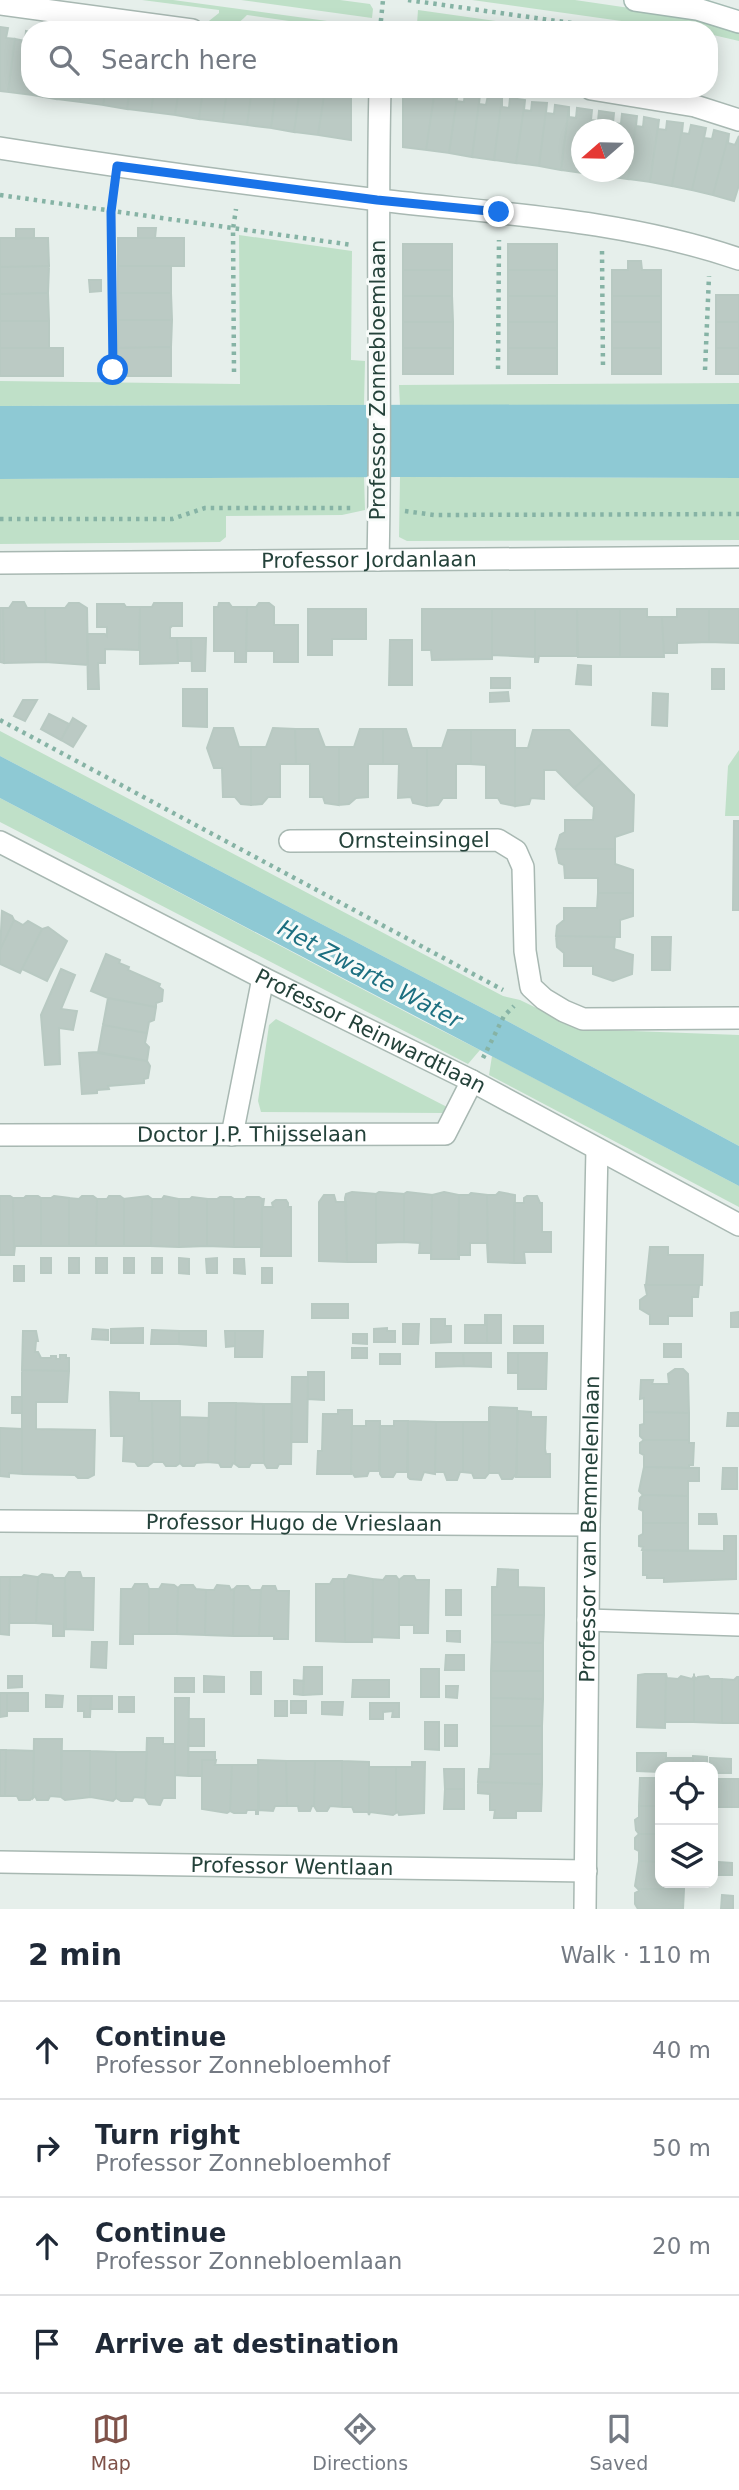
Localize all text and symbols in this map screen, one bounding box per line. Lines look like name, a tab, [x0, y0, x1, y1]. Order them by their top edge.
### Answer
search box	[21, 21, 718, 98]
icon: search	[45, 41, 83, 79]
text: Search here	[101, 45, 257, 75]
north arrow	[571, 119, 634, 182]
route end	[483, 196, 514, 227]
street label: Professor Zonnebloemlaan	[366, 240, 390, 520]
route start	[97, 354, 128, 385]
street label: Professor Jordanlaan	[261, 547, 477, 573]
street label: Ornsteinsingel	[338, 828, 490, 853]
water label: Het Zwarte Water	[274, 914, 468, 1034]
street label: Professor Reinwardtlaan	[251, 964, 490, 1098]
street label: Doctor J.P. Thijsselaan	[137, 1122, 367, 1147]
street label: Professor van Bemmelenlaan	[575, 1375, 604, 1683]
street label: Professor Hugo de Vrieslaan	[146, 1510, 442, 1536]
map controls	[655, 1762, 718, 1888]
button: locate	[655, 1762, 718, 1825]
button: layers	[655, 1825, 718, 1888]
street label: Professor Wentlaan	[190, 1853, 393, 1880]
text: 2 min	[28, 1937, 122, 1972]
text: Walk · 110 m	[560, 1942, 711, 1968]
text: Continue	[95, 2022, 226, 2052]
icon: ahead	[28, 2031, 66, 2069]
text: 40 m	[652, 2037, 711, 2063]
text: Professor Zonnebloemhof	[95, 2052, 390, 2078]
text: Turn right	[95, 2120, 240, 2150]
icon: right	[28, 2129, 66, 2167]
text: 50 m	[652, 2135, 711, 2161]
text: Professor Zonnebloemhof	[95, 2150, 390, 2176]
text: Continue	[95, 2218, 226, 2248]
icon: ahead	[28, 2227, 66, 2265]
text: 20 m	[652, 2233, 711, 2259]
text: Professor Zonnebloemlaan	[95, 2248, 402, 2274]
icon: arrive	[28, 2325, 66, 2363]
text: Arrive at destination	[95, 2329, 399, 2359]
tab: Map	[91, 2410, 131, 2474]
tab: Directions	[312, 2410, 408, 2474]
tab: Saved	[590, 2410, 648, 2474]

